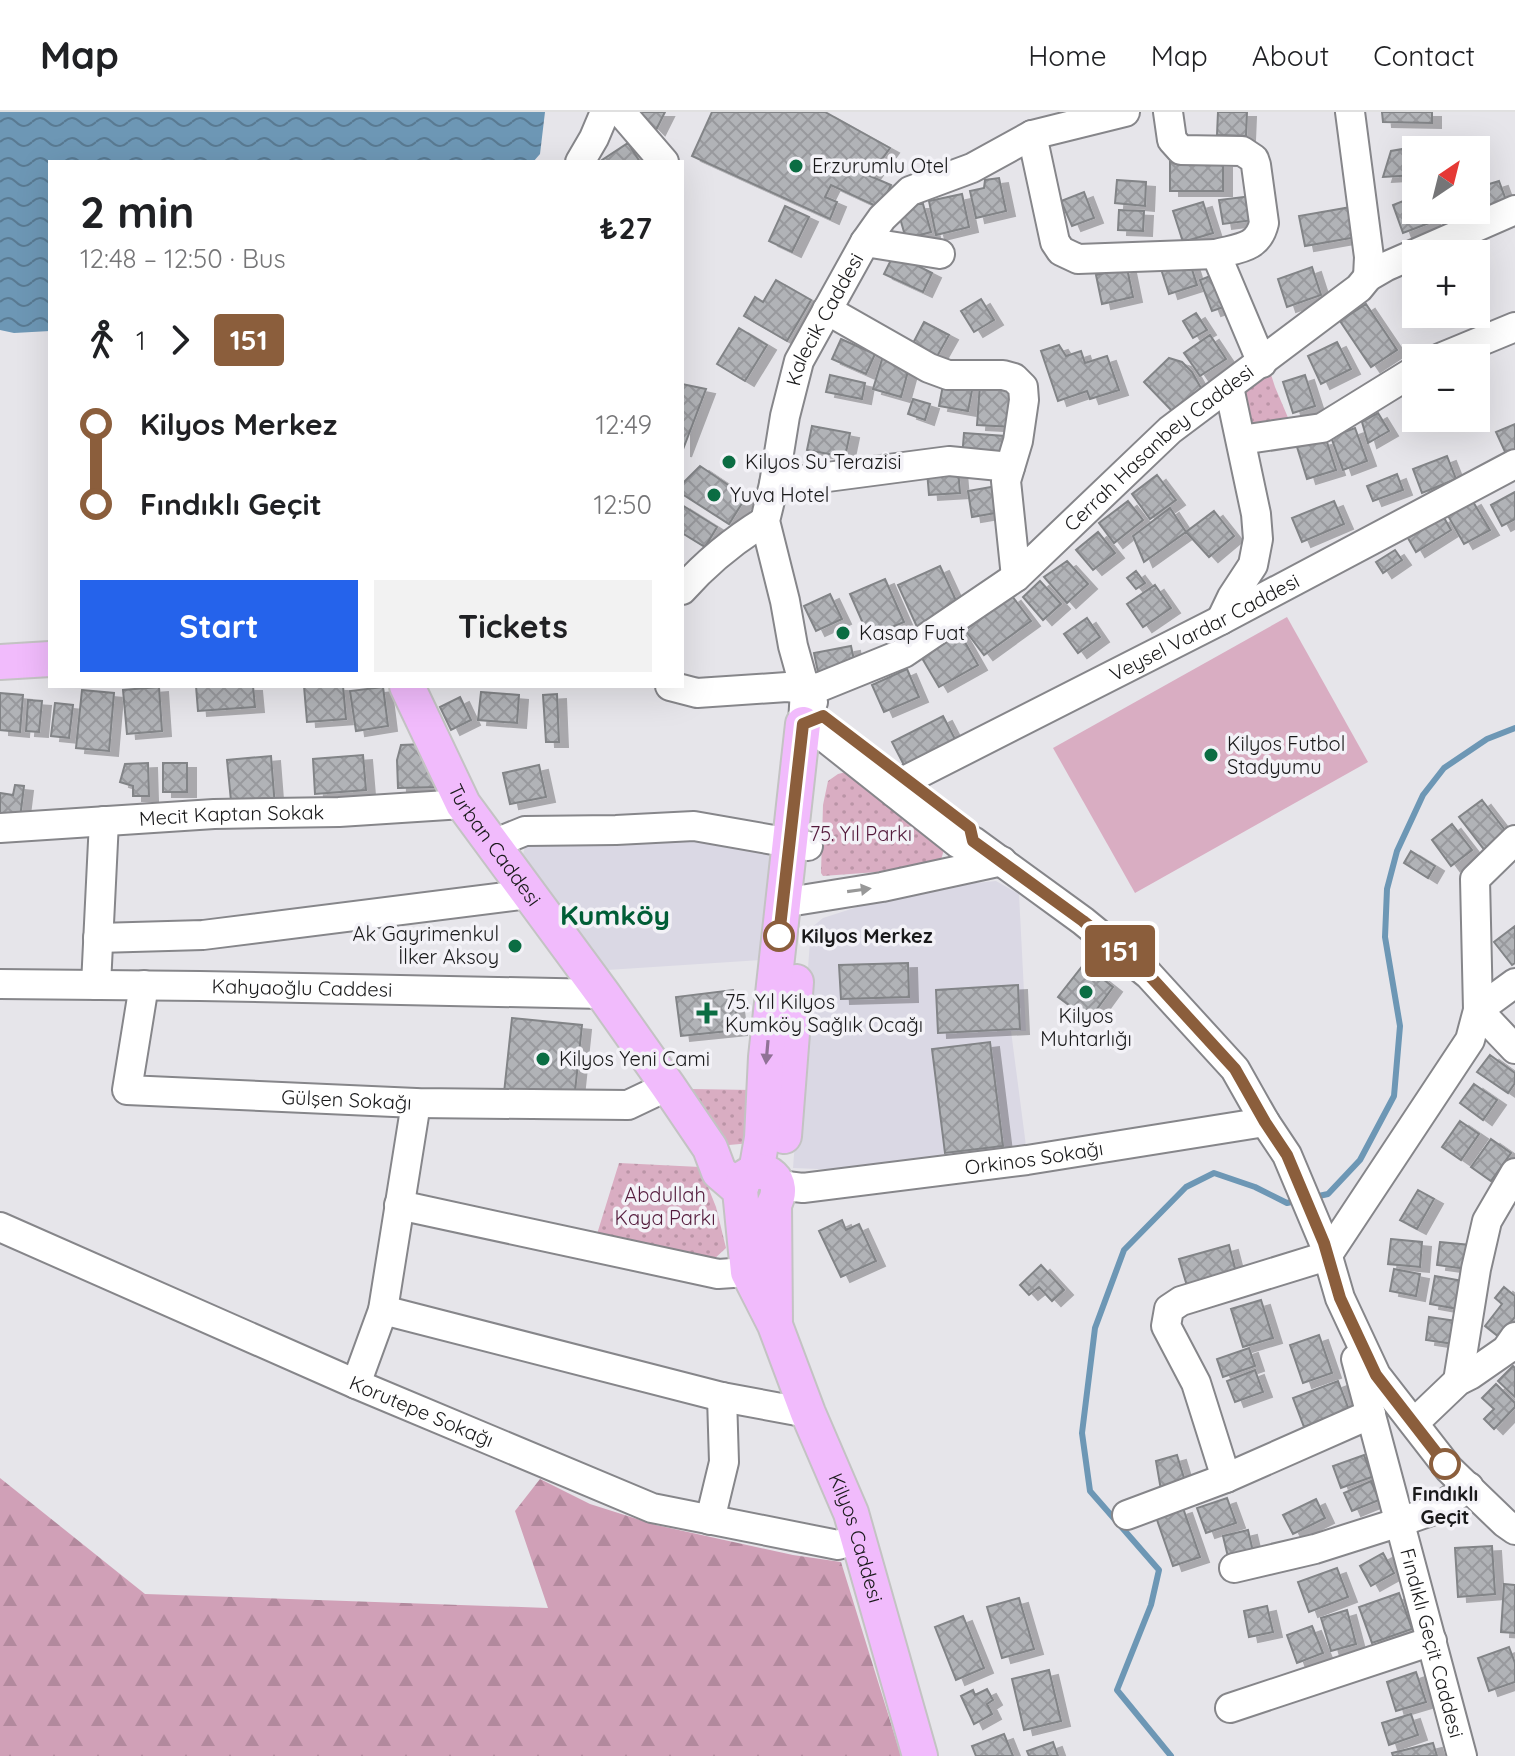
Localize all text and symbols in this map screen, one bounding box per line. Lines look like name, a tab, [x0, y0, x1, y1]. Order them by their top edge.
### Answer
text: Map	[40, 31, 119, 79]
text: Home	[1028, 38, 1107, 73]
text: Map	[1151, 38, 1208, 73]
text: About	[1252, 38, 1329, 73]
text: Contact	[1373, 38, 1475, 73]
north arrow	[1402, 136, 1490, 224]
map controls	[1402, 136, 1490, 432]
place label: Erzurumlu Otel	[812, 153, 949, 178]
marker: Erzurumlu Otel	[787, 157, 805, 175]
text: 2 min	[80, 184, 195, 239]
text: ₺27	[599, 209, 652, 247]
button: +	[1402, 240, 1490, 328]
text: 12:48 – 12:50 · Bus	[80, 242, 286, 275]
street label: Kalecik Caddesi	[780, 248, 868, 388]
icon: walk	[80, 318, 124, 362]
icon: forward	[158, 318, 202, 362]
text: 151	[230, 322, 268, 357]
text: 1	[136, 324, 146, 357]
button: −	[1402, 344, 1490, 432]
street label: Cerrah Hasanbey Caddesi	[1059, 359, 1258, 536]
text: Kilyos Merkez	[140, 405, 337, 443]
text: 12:49	[595, 408, 652, 441]
place label: Kilyos Su Terazisi	[745, 449, 901, 474]
marker: Kilyos Su Terazisi	[720, 453, 738, 471]
place label: Yuva Hotel	[730, 482, 829, 507]
text: Fındıklı Geçit	[140, 485, 322, 523]
marker: Yuva Hotel	[705, 486, 723, 504]
text: 12:50	[593, 488, 652, 521]
street label: Veysel Vardar Caddesi	[1105, 568, 1303, 687]
button: Start	[80, 580, 358, 672]
button: Tickets	[374, 580, 652, 672]
place label: Kasap Fuat	[859, 620, 965, 645]
marker: Kasap Fuat	[834, 624, 852, 642]
place label: Kilyos Futbol Stadyumu	[1227, 731, 1345, 779]
marker: Kilyos Futbol Stadyumu	[1202, 746, 1220, 764]
street label: Turban Caddesi	[443, 780, 547, 911]
street label: Mecit Kaptan Sokak	[138, 799, 324, 831]
park label: 75. Yıl Parkı	[810, 821, 912, 846]
one-way arrow	[847, 883, 872, 896]
district label: Kumköy	[560, 897, 670, 932]
place label: Ak Gayrimenkul İlker Aksoy	[353, 921, 499, 969]
marker: Kilyos Merkez	[764, 921, 794, 951]
place label: Kilyos Merkez	[801, 923, 933, 948]
line badge: 151	[1074, 925, 1166, 977]
text: 151	[1101, 933, 1139, 968]
marker: Ak Gayrimenkul İlker Aksoy	[506, 937, 524, 955]
street label: Kahyaoğlu Caddesi	[211, 973, 393, 1002]
marker: Kilyos Muhtarlığı	[1077, 983, 1095, 1001]
place label: 75. Yıl Kilyos Kumköy Sağlık Ocağı	[725, 989, 923, 1037]
marker: 75. Yıl Kilyos Kumköy Sağlık Ocağı	[696, 1002, 718, 1024]
place label: Kilyos Muhtarlığı	[1040, 1003, 1132, 1051]
one-way arrow	[760, 1040, 773, 1065]
place label: Kilyos Yeni Cami	[559, 1046, 710, 1071]
marker: Kilyos Yeni Cami	[534, 1050, 552, 1068]
street label: Gülşen Sokağı	[281, 1084, 412, 1115]
street label: Orkinos Sokağı	[963, 1135, 1105, 1180]
park label: Abdullah Kaya Parkı	[614, 1182, 716, 1230]
street label: Korutepe Sokağı	[346, 1370, 497, 1452]
marker: Fındıklı Geçit	[1430, 1449, 1460, 1479]
street label: Kilyos Caddesi	[823, 1469, 889, 1605]
place label: Fındıklı Geçit	[1412, 1481, 1478, 1529]
street label: Fındıklı Geçit Caddesi	[1395, 1545, 1470, 1740]

